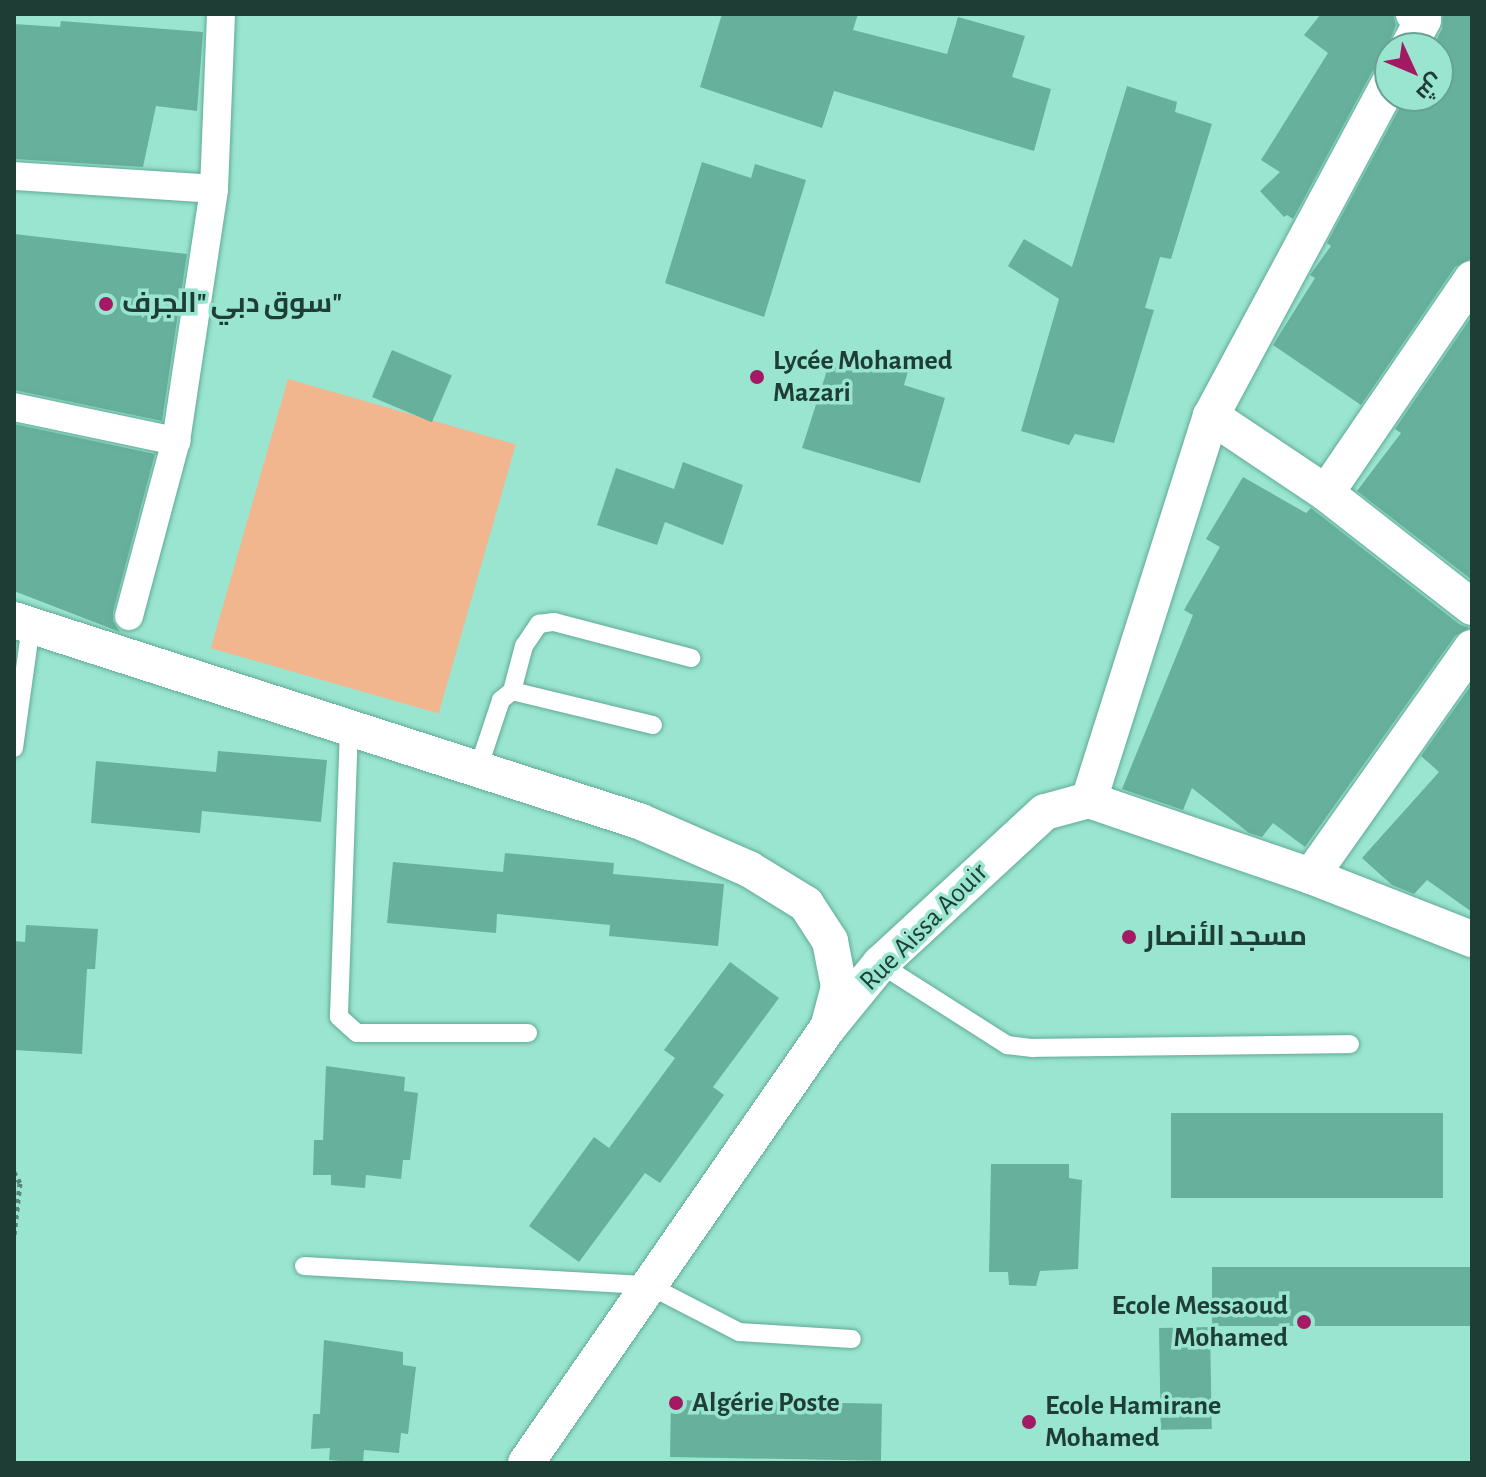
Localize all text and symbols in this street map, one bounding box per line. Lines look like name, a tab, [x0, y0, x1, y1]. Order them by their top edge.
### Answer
north arrow	[1374, 32, 1454, 112]
text: ش	[1412, 69, 1448, 105]
place label: سوق دبي "الجرف"	[122, 287, 342, 321]
marker: سوق دبي "الجرف"	[97, 295, 115, 313]
place label: Lycée Mohamed Mazari	[773, 344, 952, 410]
marker: Lycée Mohamed Mazari	[748, 368, 766, 386]
street label: Rue Aissa Aouir	[853, 856, 995, 998]
place label: مسجد الأنصار	[1145, 920, 1307, 954]
marker: مسجد الأنصار	[1120, 928, 1138, 946]
place label: Ecole Messaoud Mohamed	[1112, 1289, 1288, 1355]
marker: Ecole Messaoud Mohamed	[1295, 1313, 1313, 1331]
place label: Algérie Poste	[692, 1386, 840, 1420]
place label: Ecole Hamirane Mohamed	[1045, 1389, 1221, 1455]
marker: Algérie Poste	[667, 1394, 685, 1412]
marker: Ecole Hamirane Mohamed	[1020, 1413, 1038, 1431]

